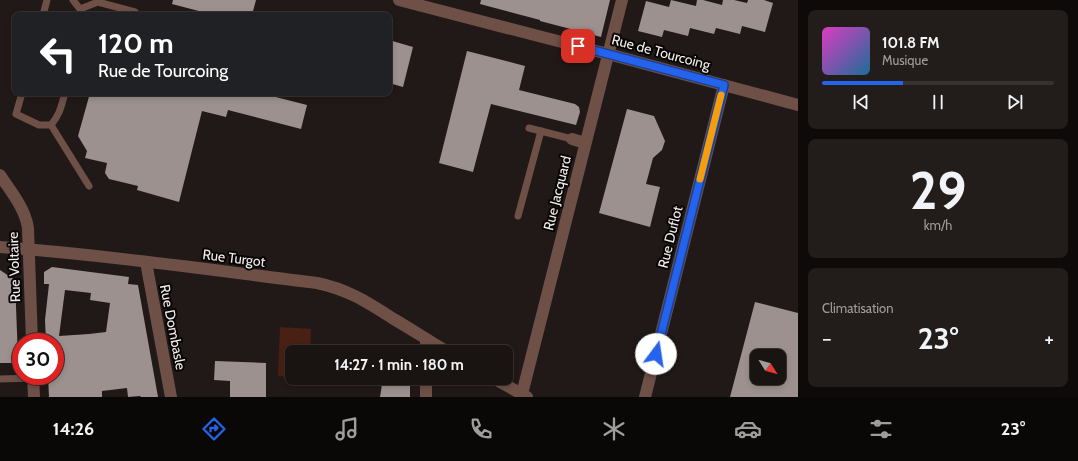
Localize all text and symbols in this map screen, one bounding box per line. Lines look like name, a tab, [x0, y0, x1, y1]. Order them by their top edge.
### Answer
text: 120 m	[98, 26, 174, 60]
icon: left	[32, 28, 84, 80]
pin	[561, 29, 595, 63]
street label: Rue de Tourcoing	[610, 30, 713, 74]
text: 101.8 FM	[882, 34, 940, 52]
icon: arrive	[567, 35, 589, 57]
text: Musique	[882, 52, 928, 68]
text: Rue de Tourcoing	[98, 60, 228, 82]
icon: previous	[850, 91, 872, 113]
icon: pause	[927, 91, 949, 113]
icon: next	[1004, 91, 1026, 113]
street label: Rue Jacquard	[539, 154, 575, 232]
text: 29	[910, 159, 966, 222]
street label: Rue Duflot	[654, 204, 686, 270]
text: km/h	[924, 217, 952, 233]
street label: Rue Voltaire	[4, 232, 24, 302]
street label: Rue Turgot	[202, 245, 267, 271]
street label: Rue Dombasle	[156, 283, 190, 371]
text: Climatisation	[822, 300, 894, 316]
text: 23°	[918, 320, 958, 357]
text: −	[822, 325, 832, 352]
text: +	[1044, 325, 1054, 352]
speed limit sign: 30	[12, 333, 64, 385]
position arrow	[635, 333, 677, 375]
north arrow	[750, 349, 786, 385]
map controls	[750, 349, 786, 385]
text: 14:27 · 1 min · 180 m	[334, 356, 464, 374]
icon: directions	[200, 415, 228, 443]
icon: music	[333, 415, 361, 443]
icon: phone	[467, 415, 495, 443]
icon: climate	[600, 415, 628, 443]
icon: car	[734, 415, 762, 443]
icon: filters	[867, 415, 895, 443]
text: 14:26	[53, 418, 94, 440]
text: 23°	[1001, 418, 1025, 440]

